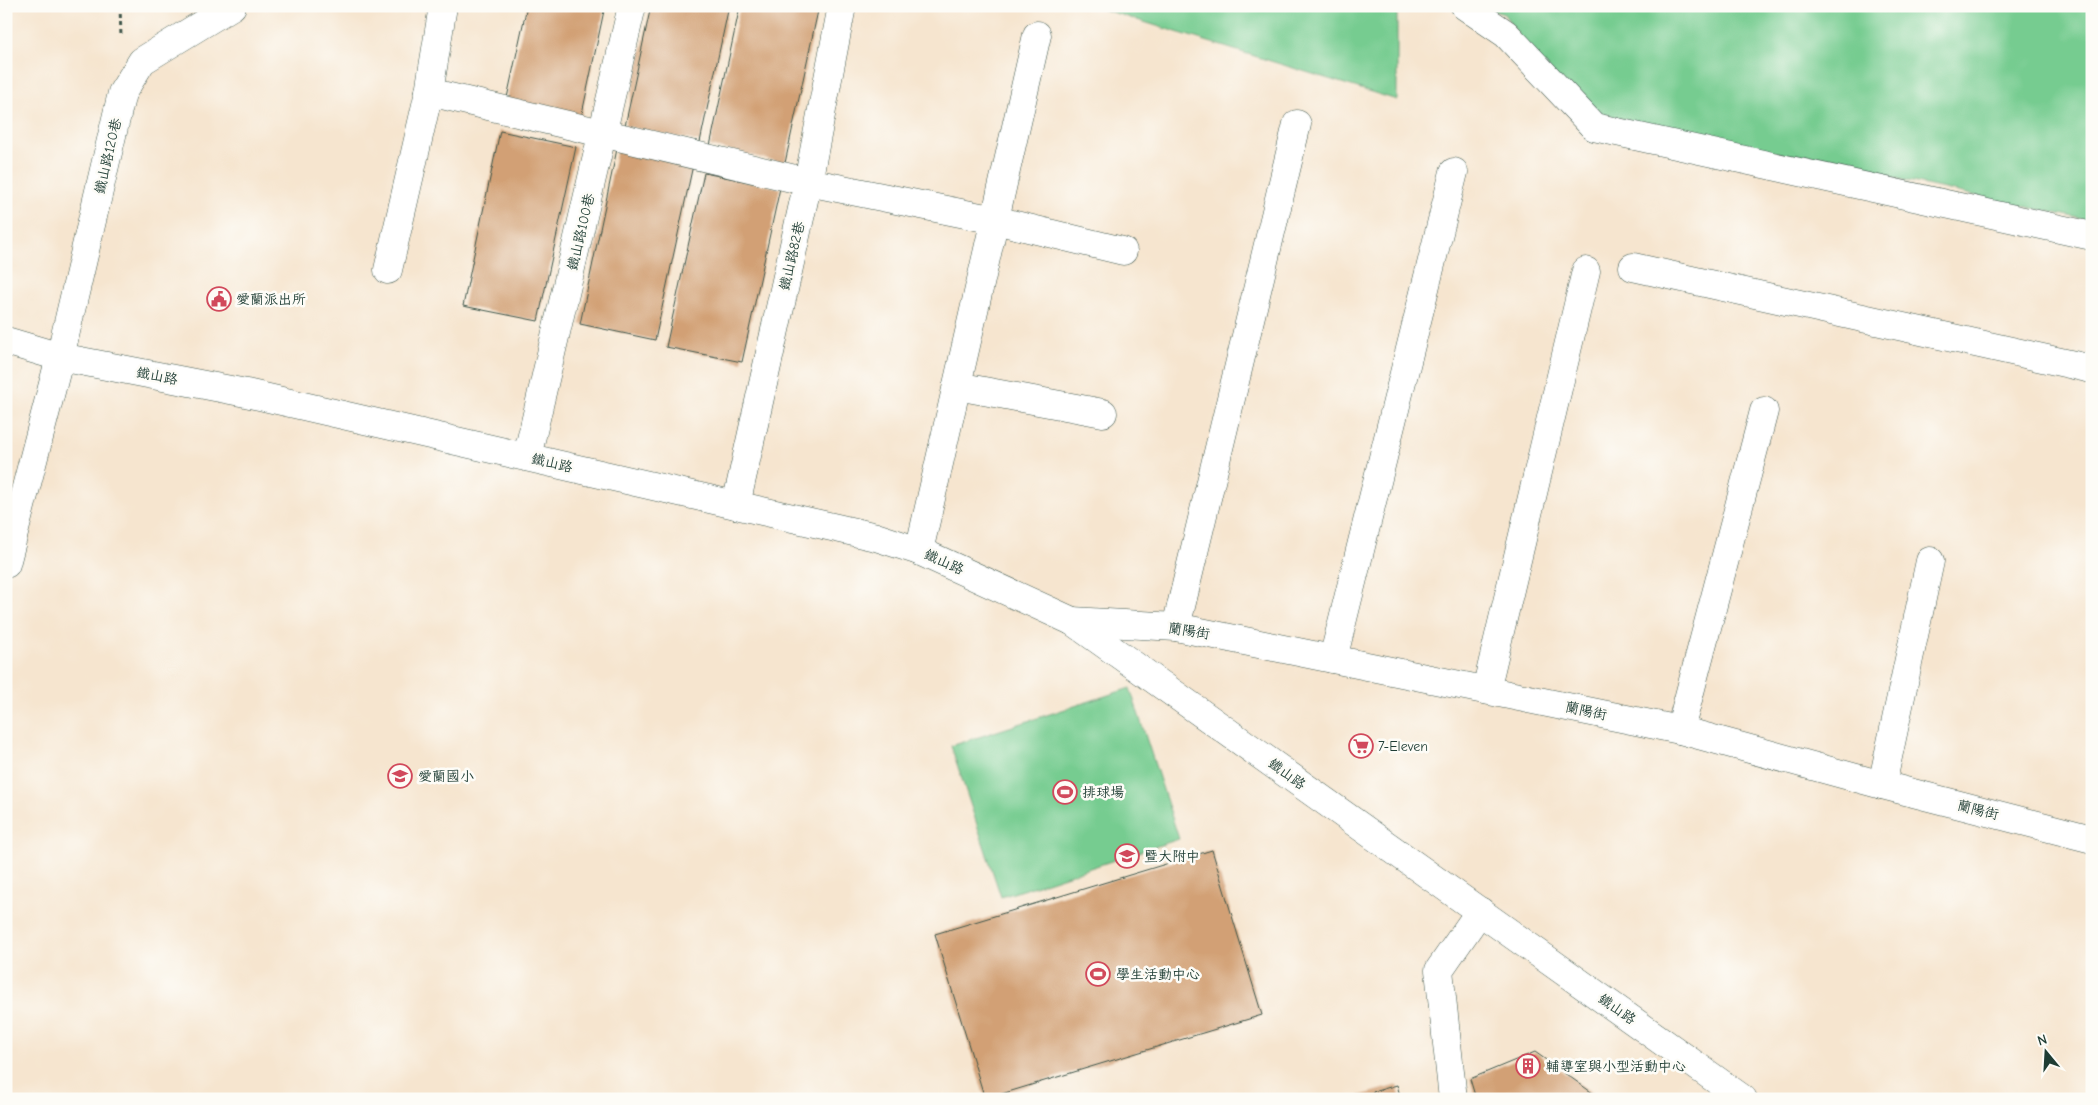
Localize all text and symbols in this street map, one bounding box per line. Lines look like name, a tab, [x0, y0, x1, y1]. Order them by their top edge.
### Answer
street label: 鐵山路120巷	[91, 115, 125, 196]
street label: 鐵山路100巷	[564, 191, 598, 272]
street label: 鐵山路82巷	[776, 219, 808, 292]
public building icon: 愛蘭派出所	[206, 286, 232, 312]
place label: 愛蘭派出所	[236, 291, 306, 308]
street label: 鐵山路	[135, 364, 179, 388]
street label: 鐵山路	[530, 450, 574, 476]
street label: 鐵山路	[921, 546, 967, 578]
street label: 蘭陽街	[1167, 619, 1211, 643]
street label: 蘭陽街	[1564, 698, 1608, 724]
supermarket icon: 7-Eleven	[1348, 733, 1374, 759]
place label: 7-Eleven	[1378, 738, 1428, 755]
street label: 鐵山路	[1265, 755, 1309, 793]
school or university icon: 愛蘭國小	[387, 763, 413, 789]
place label: 愛蘭國小	[418, 768, 474, 785]
sports icon: 排球場	[1052, 779, 1078, 805]
place label: 排球場	[1082, 784, 1124, 801]
street label: 蘭陽街	[1956, 797, 2000, 823]
school or university icon: 暨大附中	[1114, 843, 1140, 869]
place label: 暨大附中	[1144, 848, 1200, 865]
sports icon: 學生活動中心	[1085, 961, 1111, 987]
place label: 學生活動中心	[1116, 966, 1200, 983]
street label: 鐵山路	[1595, 990, 1639, 1028]
north arrow	[2020, 1028, 2070, 1078]
text: N	[2035, 1031, 2049, 1050]
building icon: 輔導室與小型活動中心	[1515, 1053, 1541, 1079]
place label: 輔導室與小型活動中心	[1546, 1058, 1686, 1075]

